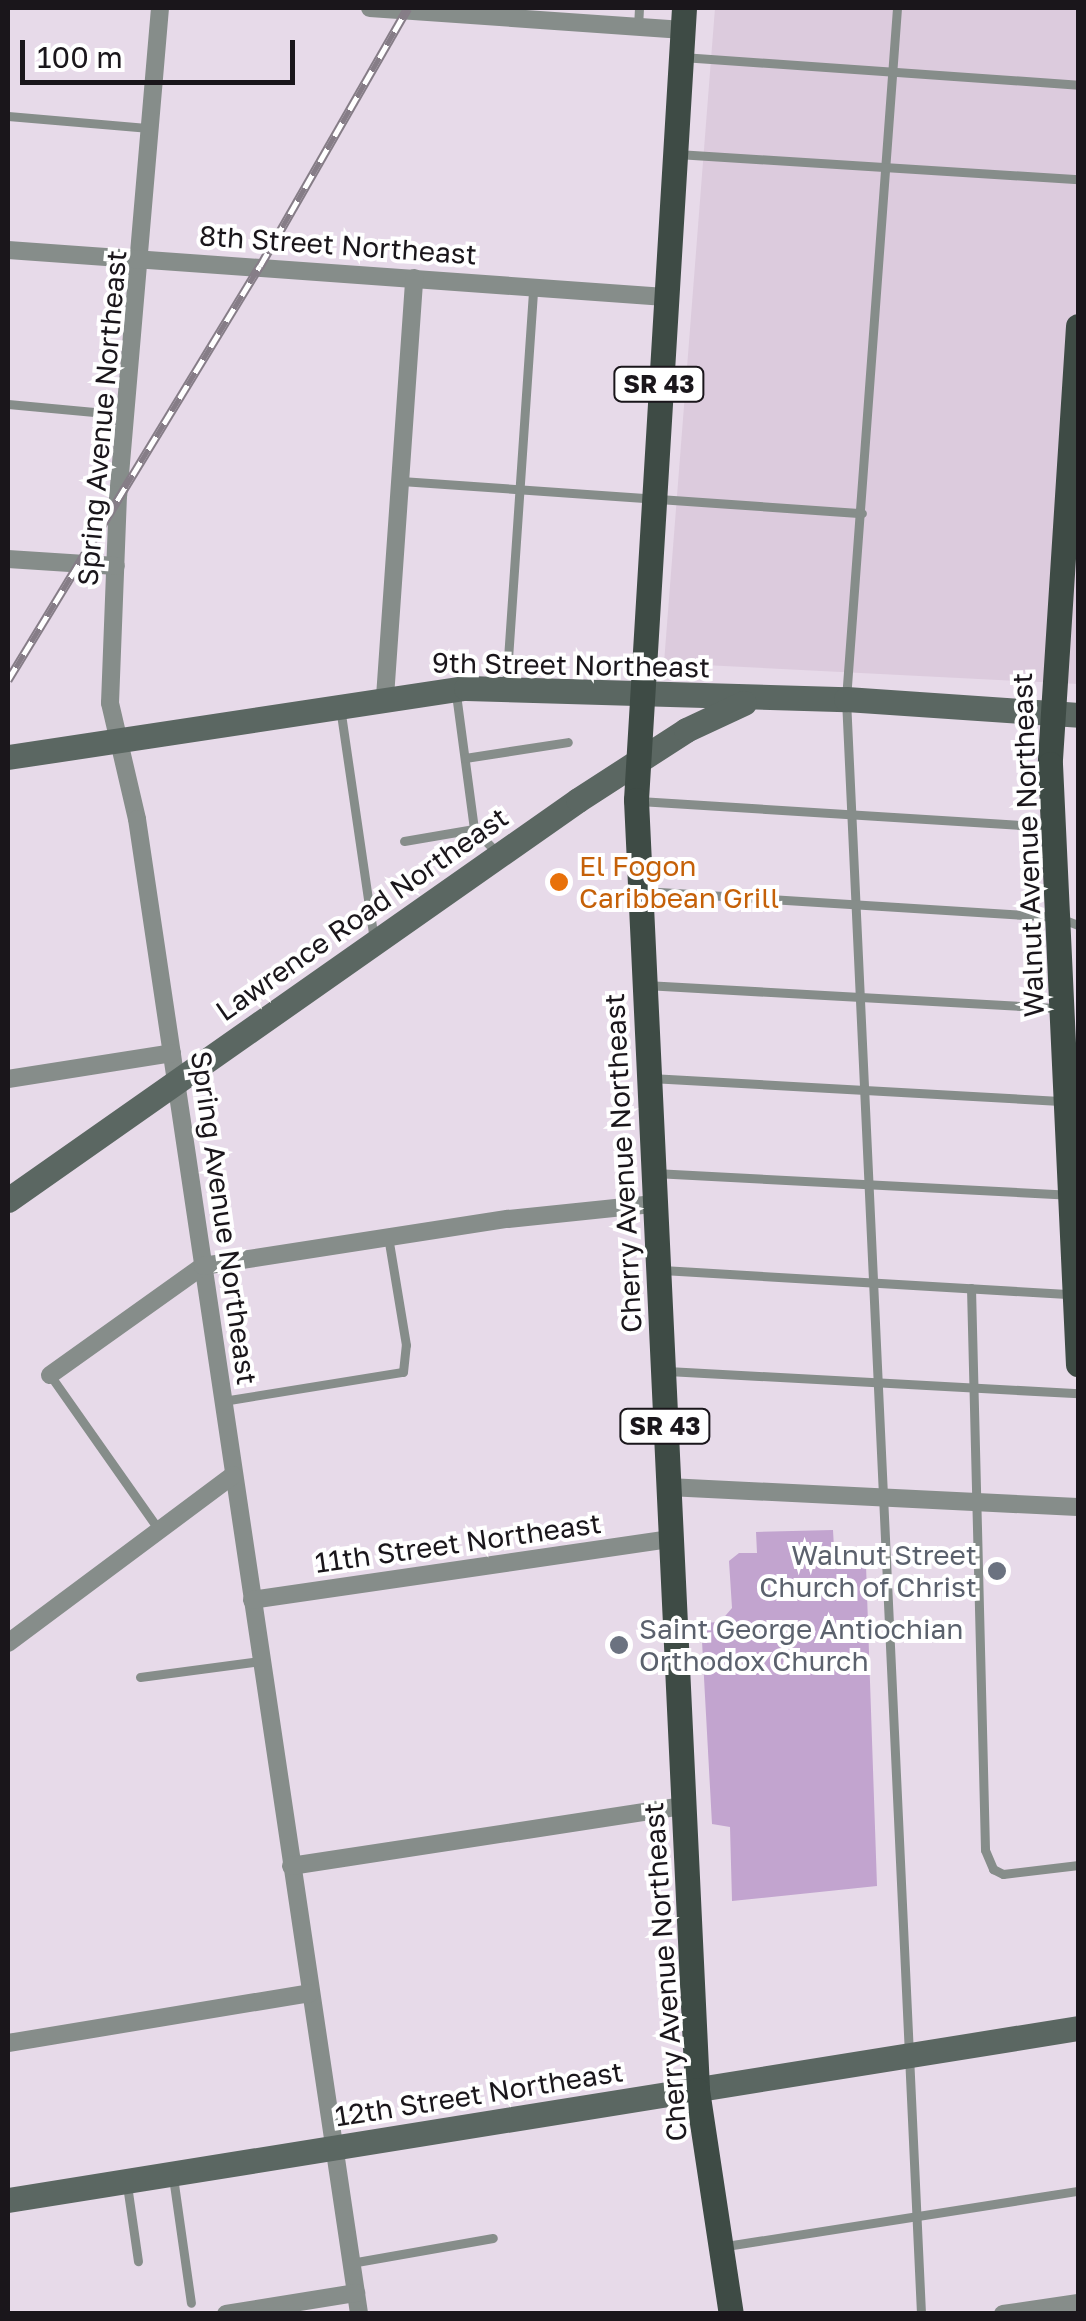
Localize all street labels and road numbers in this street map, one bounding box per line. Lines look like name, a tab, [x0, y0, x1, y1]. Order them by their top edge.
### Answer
street label: 8th Street Northeast	[198, 219, 478, 271]
street label: Spring Avenue Northeast	[71, 249, 133, 587]
road number: SR 43	[612, 364, 706, 404]
street label: 9th Street Northeast	[432, 646, 710, 684]
street label: Walnut Avenue Northeast	[1005, 672, 1051, 1018]
street label: Lawrence Road Northeast	[210, 800, 514, 1028]
street label: Cherry Avenue Northeast	[597, 992, 649, 1334]
street label: Spring Avenue Northeast	[184, 1049, 264, 1387]
road number: SR 43	[618, 1406, 712, 1446]
street label: 11th Street Northeast	[313, 1506, 603, 1580]
street label: Cherry Avenue Northeast	[636, 1801, 694, 2143]
street label: 12th Street Northeast	[333, 2055, 625, 2133]

